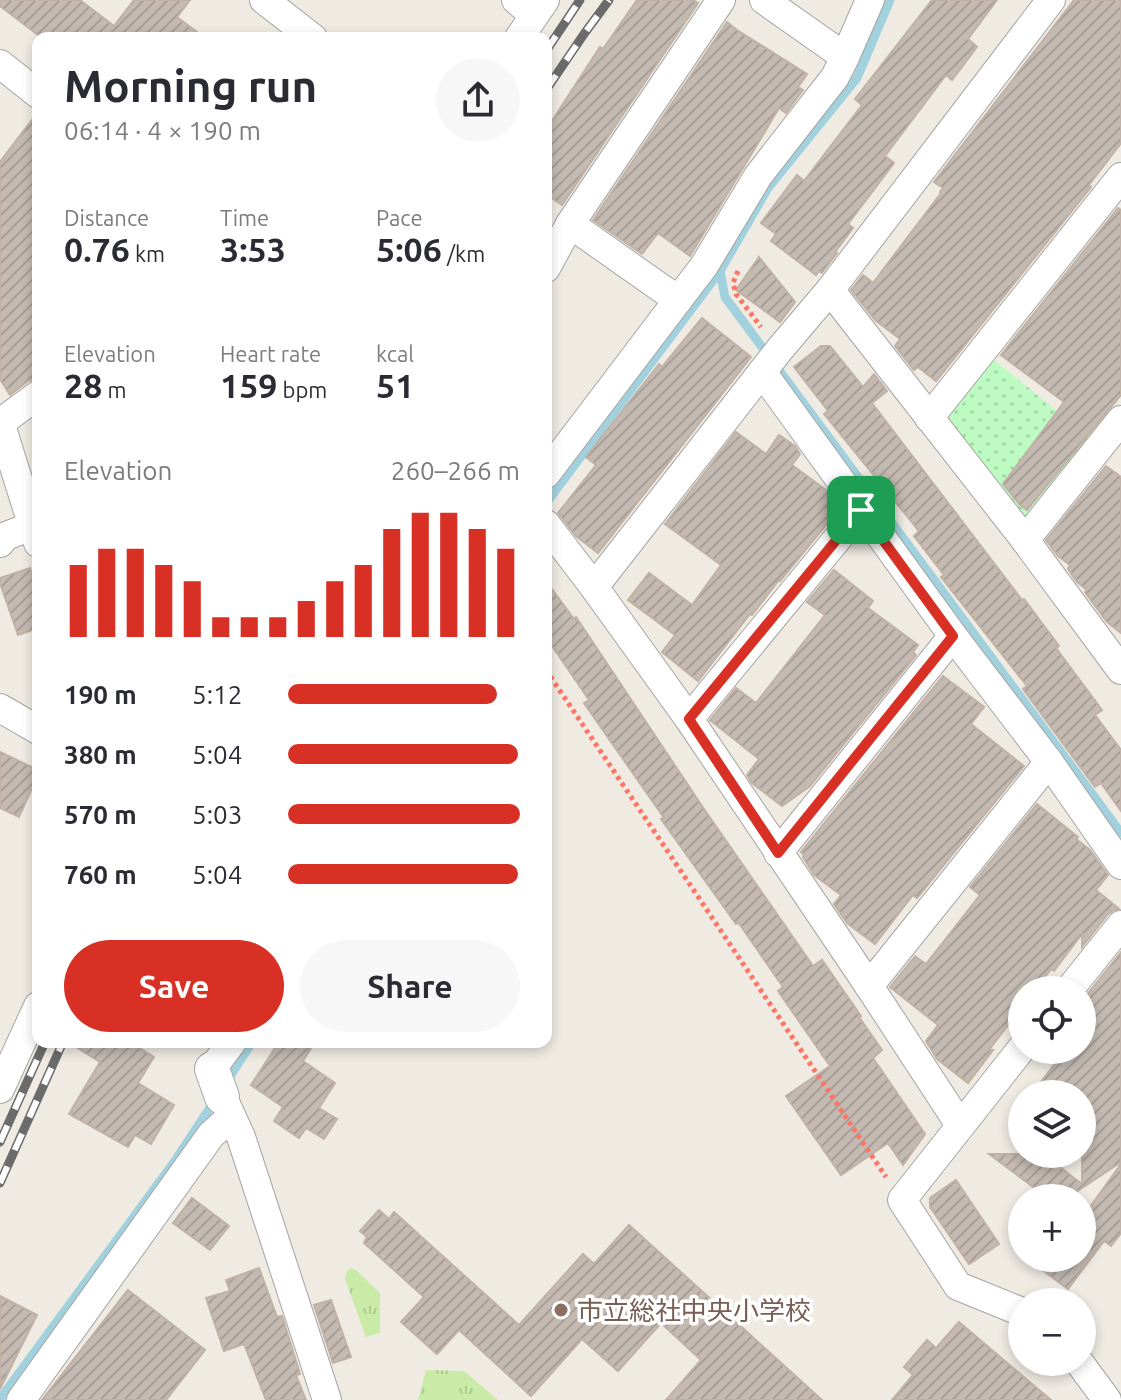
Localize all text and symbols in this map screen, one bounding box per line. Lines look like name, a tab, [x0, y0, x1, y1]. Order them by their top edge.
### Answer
button: share	[436, 58, 520, 142]
text: Morning run	[64, 61, 317, 110]
text: 06:14 · 4 × 190 m	[64, 116, 261, 145]
text: Distance	[64, 205, 149, 230]
text: Time	[220, 205, 269, 230]
text: Pace	[376, 205, 423, 230]
text: 0.76	[64, 230, 130, 268]
text: 3:53	[220, 230, 286, 268]
text: 5:06	[376, 230, 442, 268]
text: km	[130, 241, 165, 266]
text: /km	[442, 241, 485, 266]
text: Elevation	[64, 341, 156, 366]
text: Heart rate	[220, 341, 321, 366]
text: kcal	[376, 341, 414, 366]
text: 28	[64, 366, 102, 404]
text: 159	[220, 366, 278, 404]
text: 51	[376, 366, 414, 404]
text: m	[102, 377, 126, 402]
text: bpm	[278, 377, 327, 402]
text: Elevation	[64, 456, 172, 485]
text: 260–266 m	[391, 456, 520, 485]
pin	[827, 476, 895, 544]
icon: arrive	[839, 488, 883, 532]
text: 190 m	[64, 680, 137, 709]
text: 5:12	[192, 680, 242, 709]
text: 380 m	[64, 740, 137, 769]
text: 5:04	[192, 740, 242, 769]
text: 570 m	[64, 800, 137, 829]
text: 5:03	[192, 800, 242, 829]
text: 760 m	[64, 860, 137, 889]
text: 5:04	[192, 860, 242, 889]
button: Save	[64, 940, 284, 1032]
button: Share	[300, 940, 520, 1032]
map controls	[1008, 976, 1096, 1376]
button: locate	[1008, 976, 1096, 1064]
button: layers	[1008, 1080, 1096, 1168]
button: +	[1008, 1184, 1096, 1272]
button: −	[1008, 1288, 1096, 1376]
place label: 市立総社中央小学校	[577, 1296, 811, 1325]
marker: 市立総社中央小学校	[552, 1301, 570, 1319]

